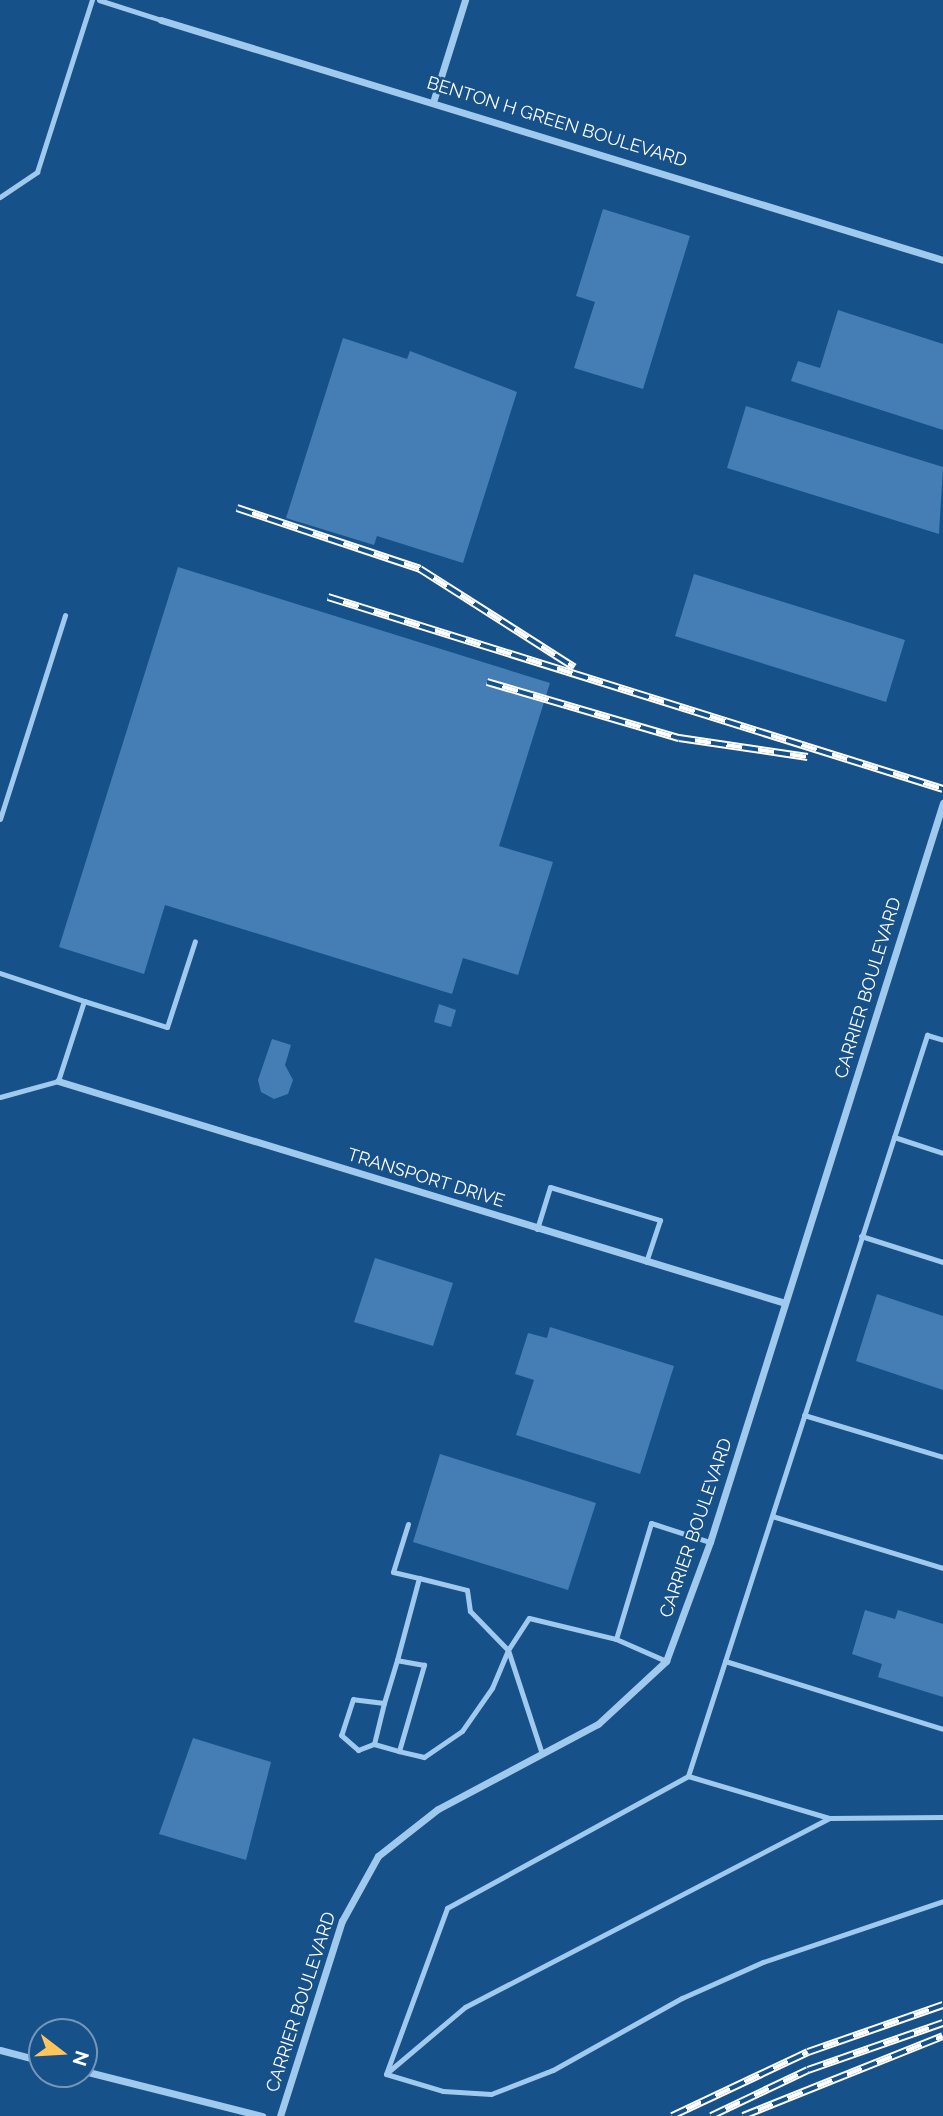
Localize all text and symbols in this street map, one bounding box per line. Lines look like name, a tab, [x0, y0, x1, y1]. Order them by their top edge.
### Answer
street label: BENTON H GREEN BOULEVARD	[424, 72, 690, 172]
street label: CARRIER BOULEVARD	[830, 895, 906, 1081]
street label: TRANSPORT DRIVE	[345, 1144, 507, 1212]
street label: CARRIER BOULEVARD	[655, 1436, 737, 1620]
street label: CARRIER BOULEVARD	[262, 1909, 340, 2095]
north arrow	[28, 2018, 98, 2088]
text: N	[69, 2048, 94, 2069]

